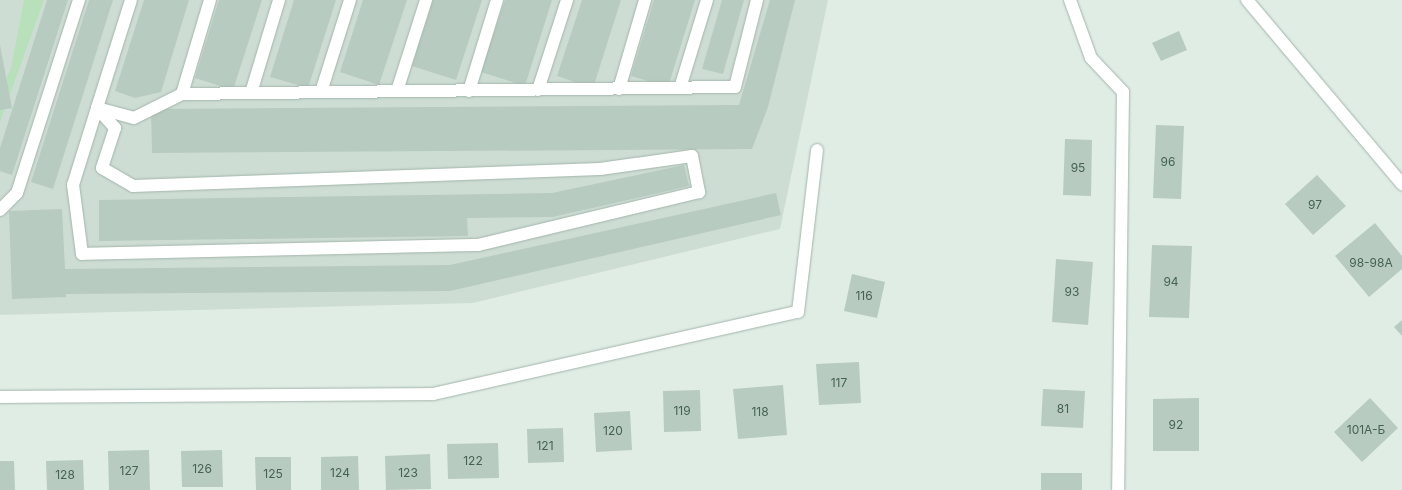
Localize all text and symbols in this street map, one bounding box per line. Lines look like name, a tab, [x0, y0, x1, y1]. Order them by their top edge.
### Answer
house number: 96	[1161, 155, 1175, 169]
house number: 95	[1071, 161, 1085, 175]
house number: 97	[1308, 198, 1322, 212]
house number: 98-98А	[1349, 256, 1393, 270]
house number: 94	[1163, 275, 1179, 289]
house number: 93	[1065, 285, 1079, 299]
house number: 116	[855, 289, 873, 303]
house number: 117	[831, 376, 847, 390]
house number: 81	[1057, 402, 1069, 416]
house number: 119	[673, 404, 691, 418]
house number: 118	[751, 405, 769, 419]
house number: 92	[1169, 418, 1183, 432]
house number: 101А-Б	[1347, 423, 1385, 437]
house number: 120	[603, 424, 623, 438]
house number: 121	[536, 439, 554, 453]
house number: 122	[463, 454, 483, 468]
house number: 126	[192, 462, 212, 476]
house number: 127	[120, 464, 138, 478]
house number: 124	[330, 466, 350, 480]
house number: 123	[398, 466, 418, 480]
house number: 125	[263, 467, 283, 481]
house number: 128	[55, 468, 75, 482]

